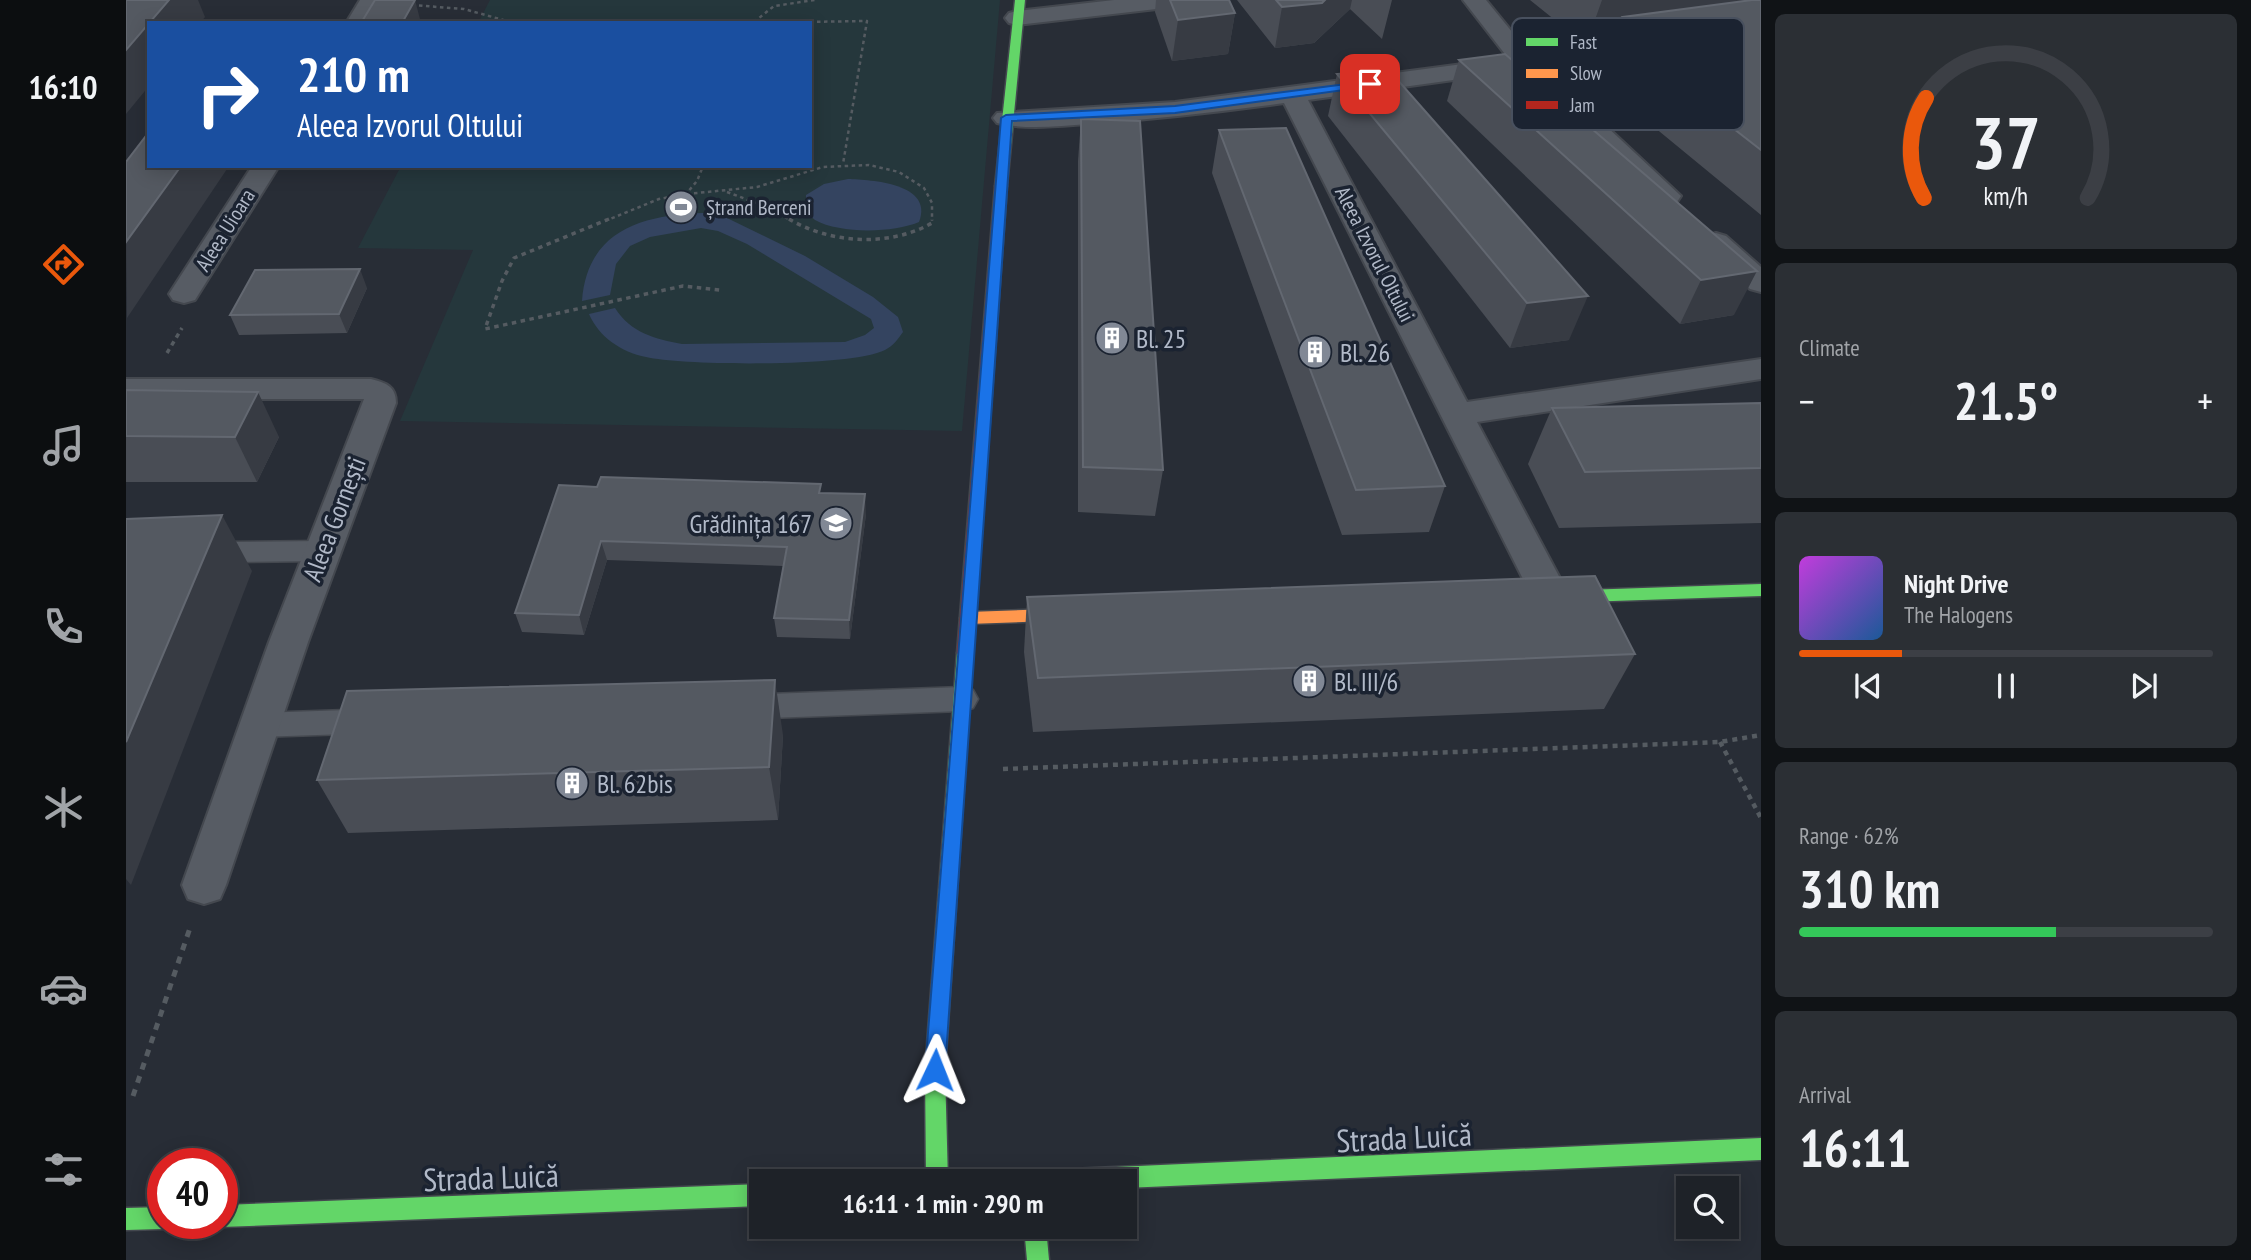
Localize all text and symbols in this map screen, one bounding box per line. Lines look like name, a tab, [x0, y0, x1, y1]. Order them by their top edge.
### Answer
legend	[1512, 18, 1744, 130]
text: Fast	[1570, 30, 1598, 54]
text: 210 m	[297, 42, 410, 106]
icon: right	[182, 49, 273, 140]
pin	[1340, 54, 1400, 114]
text: Slow	[1570, 61, 1603, 85]
icon: arrive	[1351, 65, 1389, 103]
text: 16:10	[28, 66, 98, 108]
text: Jam	[1569, 93, 1595, 117]
text: 37	[1971, 94, 2041, 188]
text: Aleea Izvorul Oltului	[297, 104, 523, 146]
text: km/h	[1984, 179, 2028, 211]
street label: Aleea Izvorul Oltului	[1329, 182, 1421, 326]
street label: Aleea Uioara	[189, 184, 261, 276]
sports icon: Ștrand Berceni	[662, 188, 700, 226]
place label: Ștrand Berceni	[706, 194, 812, 221]
icon: directions	[39, 240, 88, 289]
building icon: Bl. 25	[1093, 319, 1131, 357]
place label: Bl. 25	[1136, 322, 1186, 355]
building icon: Bl. 26	[1296, 333, 1334, 371]
text: Climate	[1799, 333, 1860, 362]
place label: Bl. 26	[1340, 336, 1390, 369]
text: 21.5°	[1954, 367, 2058, 434]
text: −	[1799, 376, 1815, 425]
text: +	[2197, 376, 2213, 425]
icon: music	[39, 421, 88, 470]
street label: Aleea Gornești	[295, 452, 373, 586]
school or university icon: Grădinița 167	[817, 504, 855, 542]
place label: Grădinița 167	[690, 507, 812, 540]
text: Night Drive	[1904, 567, 2009, 600]
text: The Halogens	[1904, 600, 2013, 629]
icon: phone	[39, 602, 88, 651]
building icon: Bl. III/6	[1290, 662, 1328, 700]
place label: Bl. III/6	[1334, 665, 1398, 698]
icon: previous	[1849, 667, 1887, 705]
icon: pause	[1987, 667, 2025, 705]
icon: next	[2125, 667, 2163, 705]
building icon: Bl. 62bis	[553, 764, 591, 802]
place label: Bl. 62bis	[597, 767, 673, 800]
icon: climate	[39, 783, 88, 832]
text: Range · 62%	[1799, 821, 1899, 850]
text: 310 km	[1799, 855, 1940, 922]
icon: car	[39, 964, 88, 1013]
position arrow	[898, 1033, 972, 1107]
text: Arrival	[1799, 1080, 1851, 1109]
street label: Strada Luică	[1335, 1112, 1473, 1162]
text: 16:11	[1799, 1114, 1911, 1181]
icon: filters	[39, 1145, 88, 1194]
speed limit sign: 40	[147, 1148, 238, 1239]
street label: Strada Luică	[423, 1154, 559, 1200]
map controls	[1676, 1176, 1739, 1239]
button: search	[1676, 1176, 1739, 1239]
text: 16:11 · 1 min · 290 m	[843, 1187, 1043, 1220]

